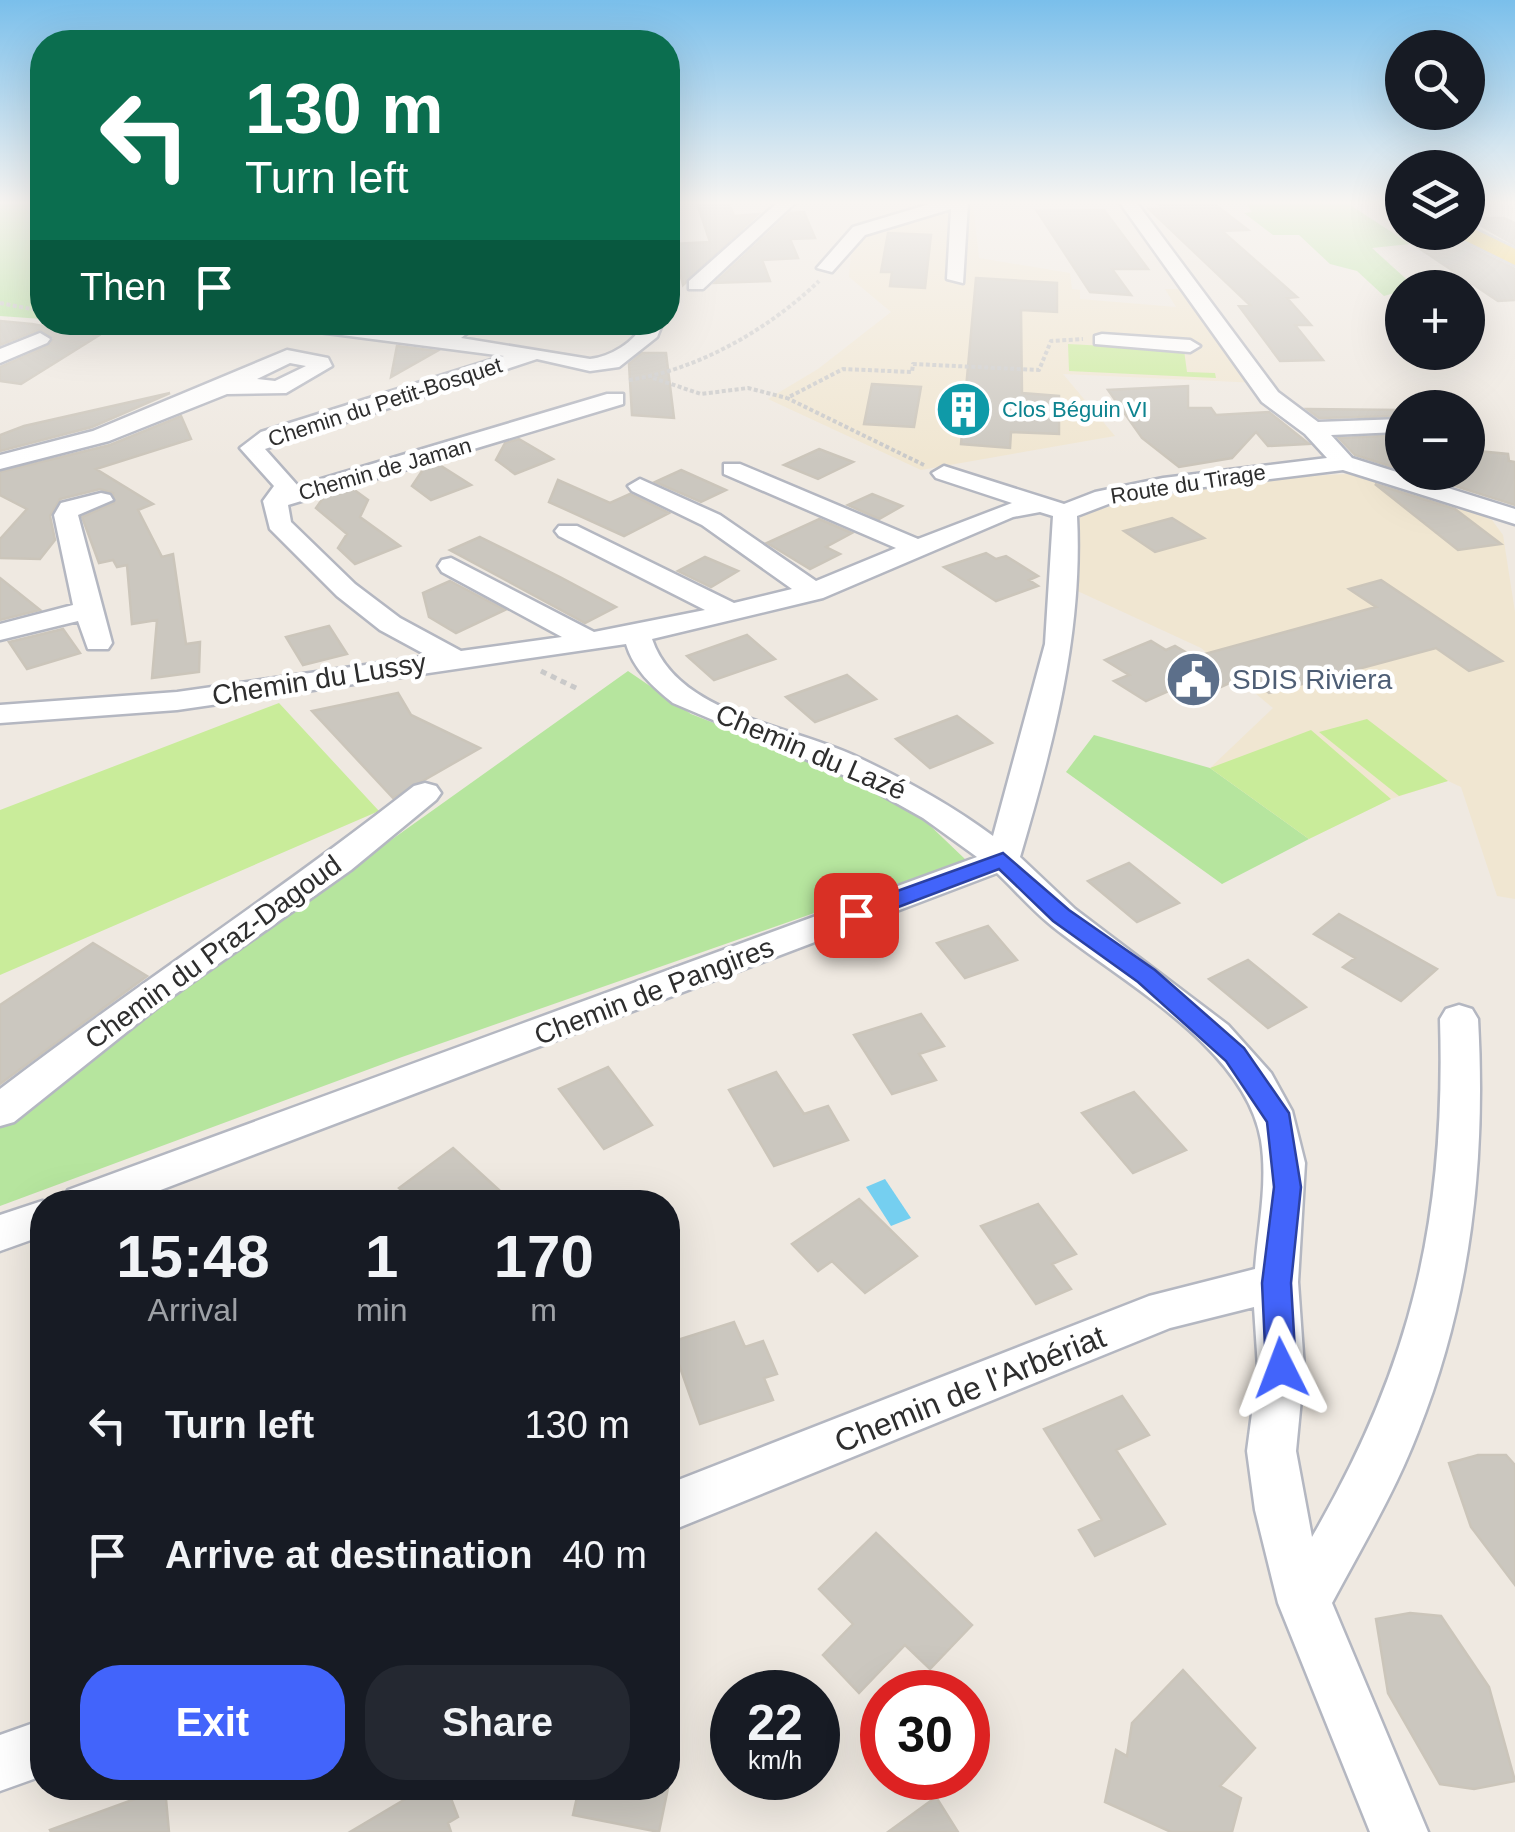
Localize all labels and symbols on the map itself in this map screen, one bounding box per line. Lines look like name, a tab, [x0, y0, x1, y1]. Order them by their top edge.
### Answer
street label: Chemin du Petit-Bosquet	[265, 352, 505, 452]
building icon: Clos Béguin VI	[933, 379, 993, 439]
place label: Clos Béguin VI	[1002, 397, 1148, 422]
street label: Chemin de Jaman	[296, 432, 474, 506]
street label: Route du Tirage	[1109, 459, 1267, 509]
street label: Chemin du Lussy	[210, 647, 428, 711]
public building icon: SDIS Riviera	[1163, 649, 1223, 709]
place label: SDIS Riviera	[1232, 664, 1393, 695]
street label: Chemin du Lazé	[711, 698, 911, 806]
street label: Chemin du Praz-Dagoud	[79, 849, 347, 1055]
pin	[814, 873, 899, 958]
street label: Chemin de Pangires	[530, 931, 778, 1051]
position arrow	[1229, 1316, 1333, 1420]
street label: Chemin de l'Arbériat	[829, 1318, 1111, 1460]
speed limit sign: 30	[860, 1670, 990, 1800]

